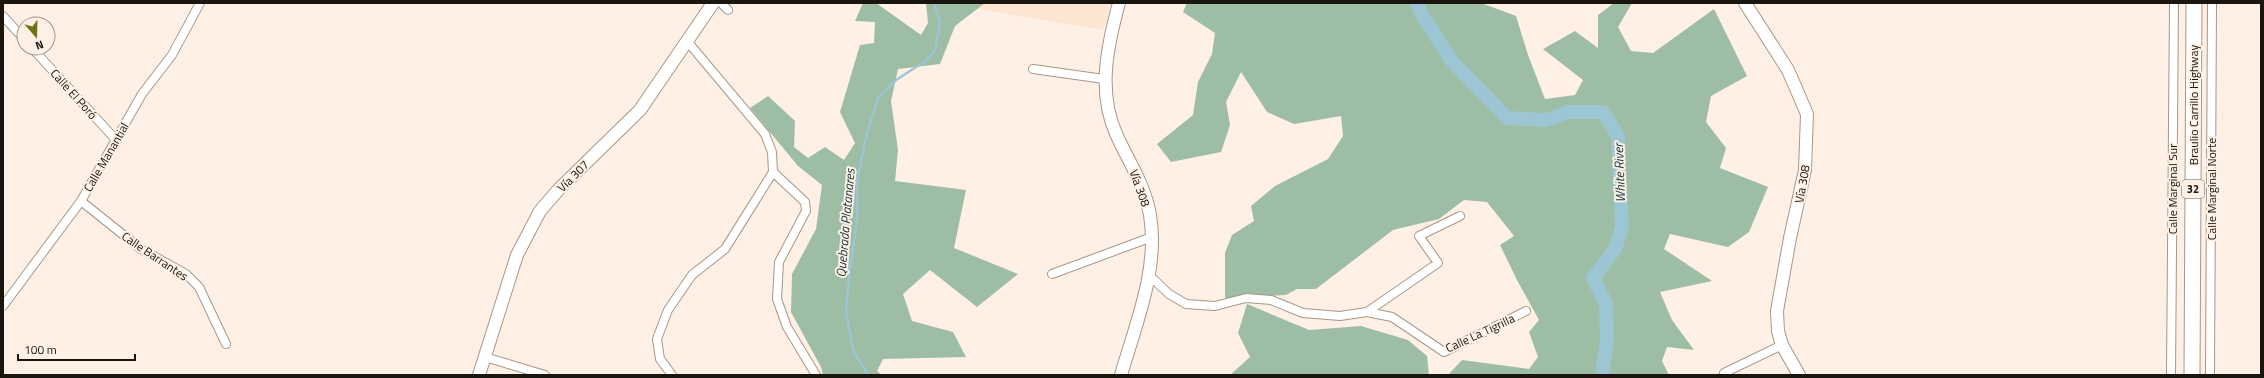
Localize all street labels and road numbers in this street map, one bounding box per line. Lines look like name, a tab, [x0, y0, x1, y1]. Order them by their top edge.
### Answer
street label: Braulio Carrillo Highway	[2184, 45, 2203, 165]
street label: Calle El Poró	[46, 64, 102, 124]
street label: Calle Manantial	[78, 119, 134, 195]
street label: Calle Marginal Norte	[2202, 138, 2221, 240]
street label: Calle Marginal Sur	[2163, 144, 2182, 234]
street label: Vía 307	[553, 156, 593, 196]
street label: Vía 308	[1789, 163, 1815, 205]
street label: Vía 308	[1124, 167, 1156, 210]
road number: 32	[2182, 180, 2204, 198]
street label: Calle Barrantes	[118, 227, 192, 286]
street label: Calle La Tigrilla	[1442, 309, 1518, 357]

